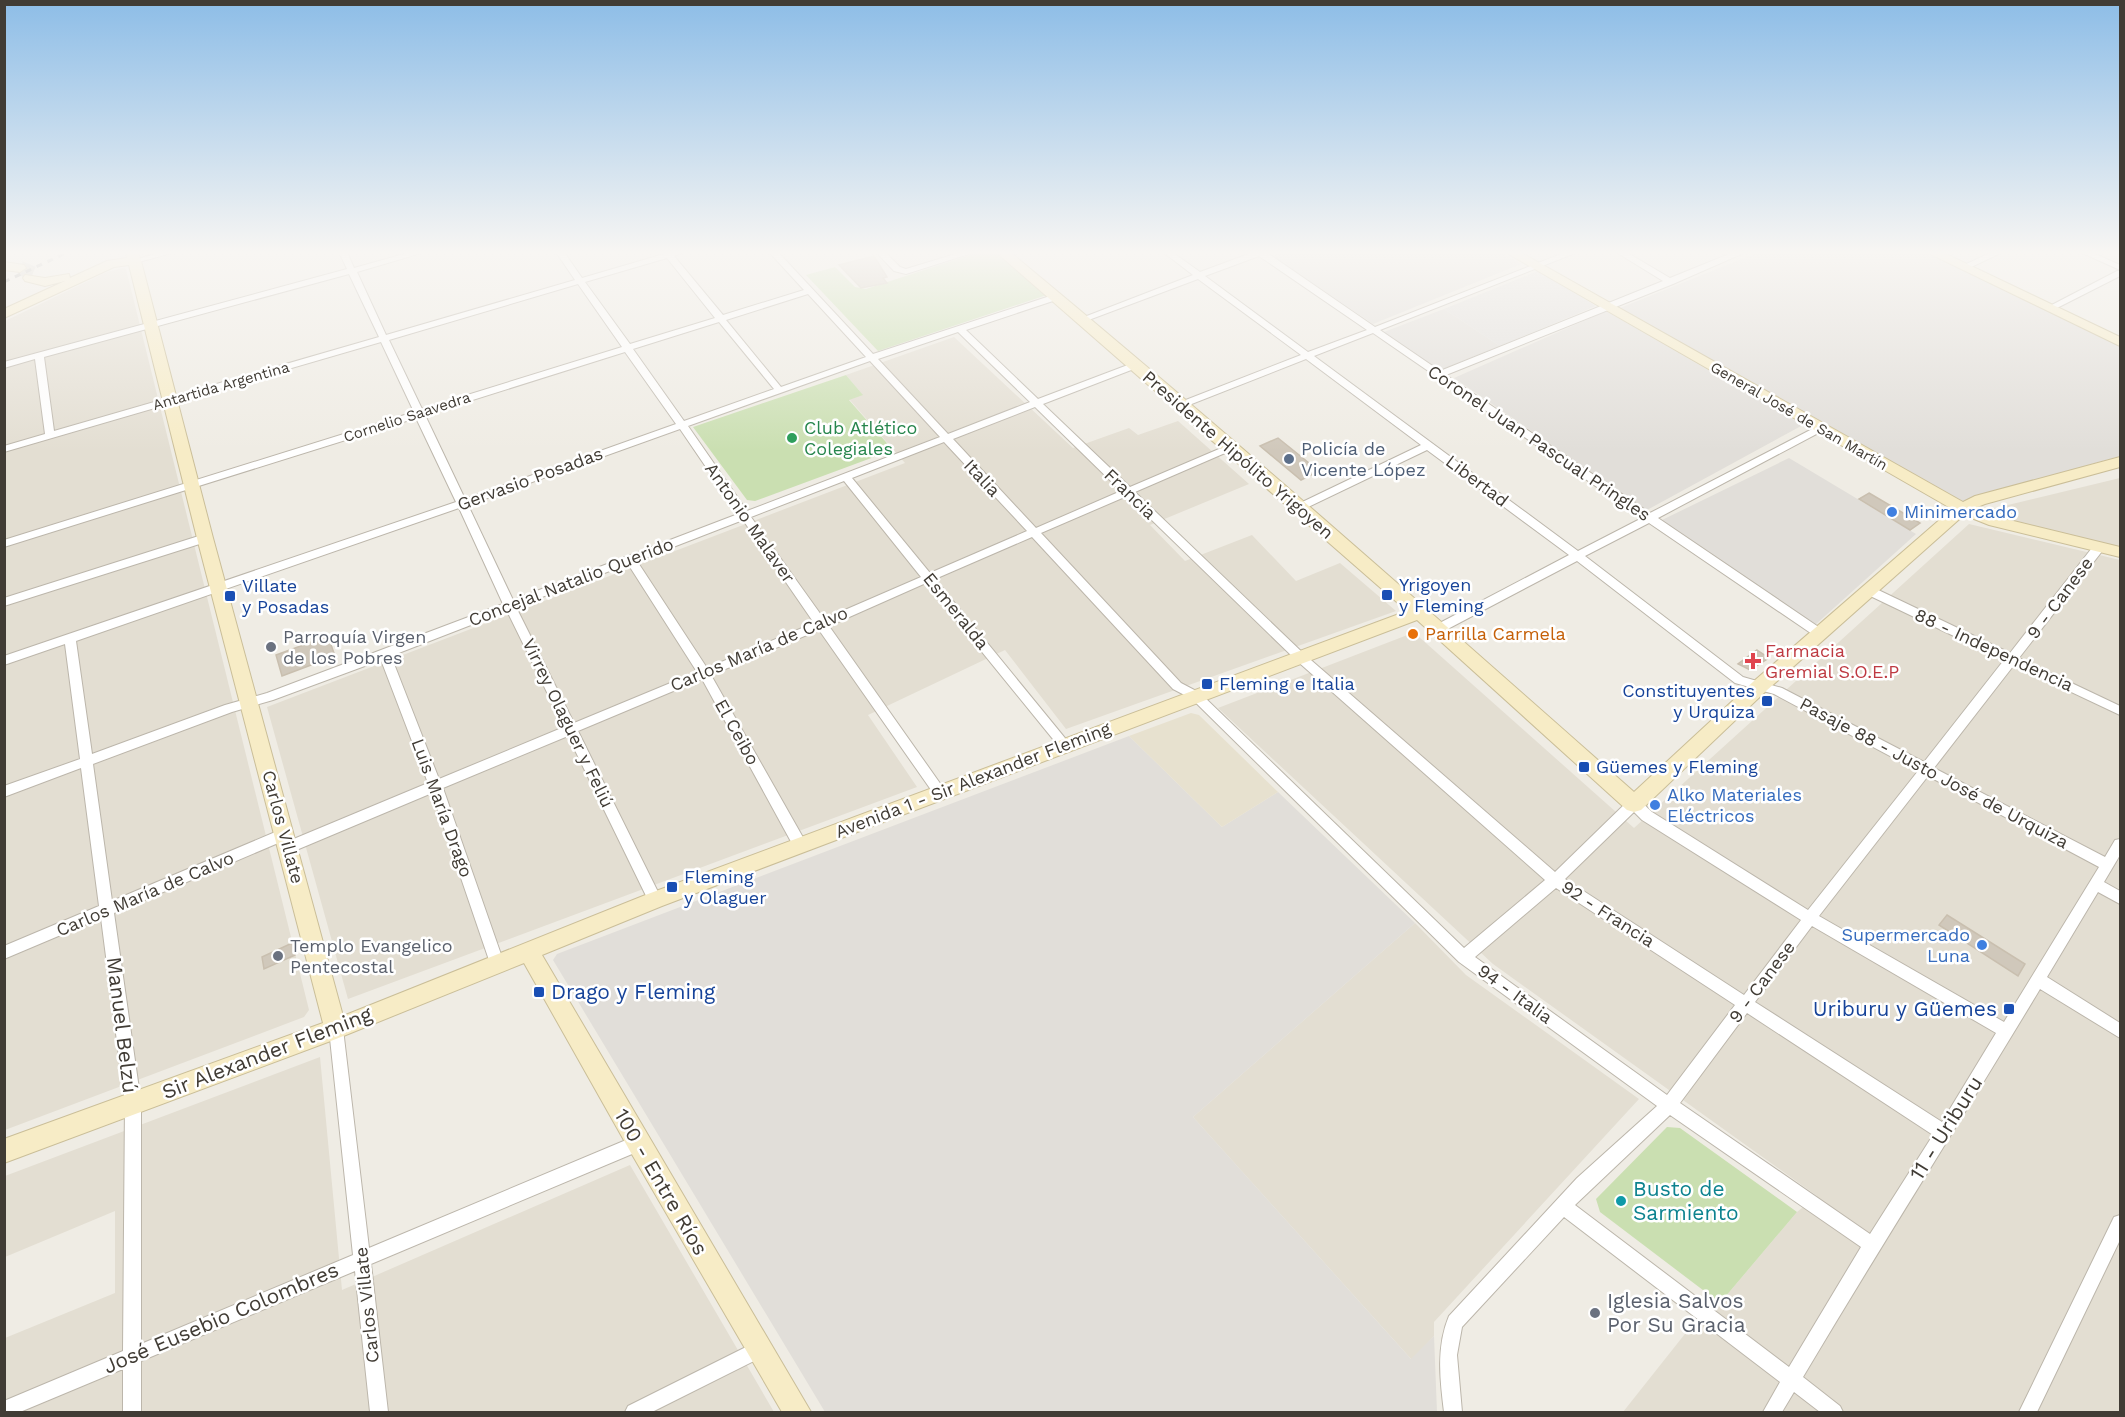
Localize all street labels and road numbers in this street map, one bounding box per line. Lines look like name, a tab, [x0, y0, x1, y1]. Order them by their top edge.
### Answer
street label: Antartida Argentina	[151, 358, 292, 414]
street label: General José de San Martín	[1707, 358, 1891, 474]
street label: Coronel Juan Pascual Pringles	[1424, 360, 1655, 525]
street label: Presidente Hipólito Yrigoyen	[1139, 366, 1338, 543]
street label: Cornelio Saavedra	[341, 388, 473, 446]
street label: Gervasio Posadas	[454, 442, 606, 515]
street label: Libertad	[1442, 450, 1513, 511]
street label: Italia	[960, 455, 1005, 501]
street label: Antonio Malaver	[701, 459, 800, 587]
street label: Francia	[1100, 464, 1161, 523]
street label: Concejal Natalio Querido	[465, 533, 676, 630]
street label: 9 - Canese	[2022, 553, 2097, 643]
street label: Esmeralda	[919, 568, 994, 653]
street label: Carlos María de Calvo	[667, 602, 851, 696]
street label: 88 - Independencia	[1912, 604, 2077, 695]
street label: Virrey Olaguer y Feliú	[518, 635, 619, 811]
street label: Pasaje 88 - Justo José de Urquiza	[1796, 693, 2072, 853]
street label: El Ceibo	[711, 695, 764, 768]
street label: Avenida 1 - Sir Alexander Fleming	[832, 717, 1114, 842]
street label: Luis María Drago	[408, 736, 477, 880]
street label: Carlos Villate	[258, 768, 309, 886]
street label: Carlos María de Calvo	[53, 847, 237, 941]
street label: 92 - Francia	[1558, 876, 1659, 951]
street label: 9 - Canese	[1724, 937, 1799, 1027]
street label: Manuel Belzú	[102, 955, 143, 1094]
street label: 94 - Italia	[1474, 960, 1557, 1028]
street label: Sir Alexander Fleming	[158, 1001, 376, 1104]
street label: 11 - Uriburu	[1904, 1071, 1987, 1184]
street label: 100 - Entre Ríos	[609, 1104, 714, 1259]
street label: Carlos Villate	[350, 1246, 383, 1364]
street label: José Eusebio Colombres	[99, 1257, 342, 1378]

